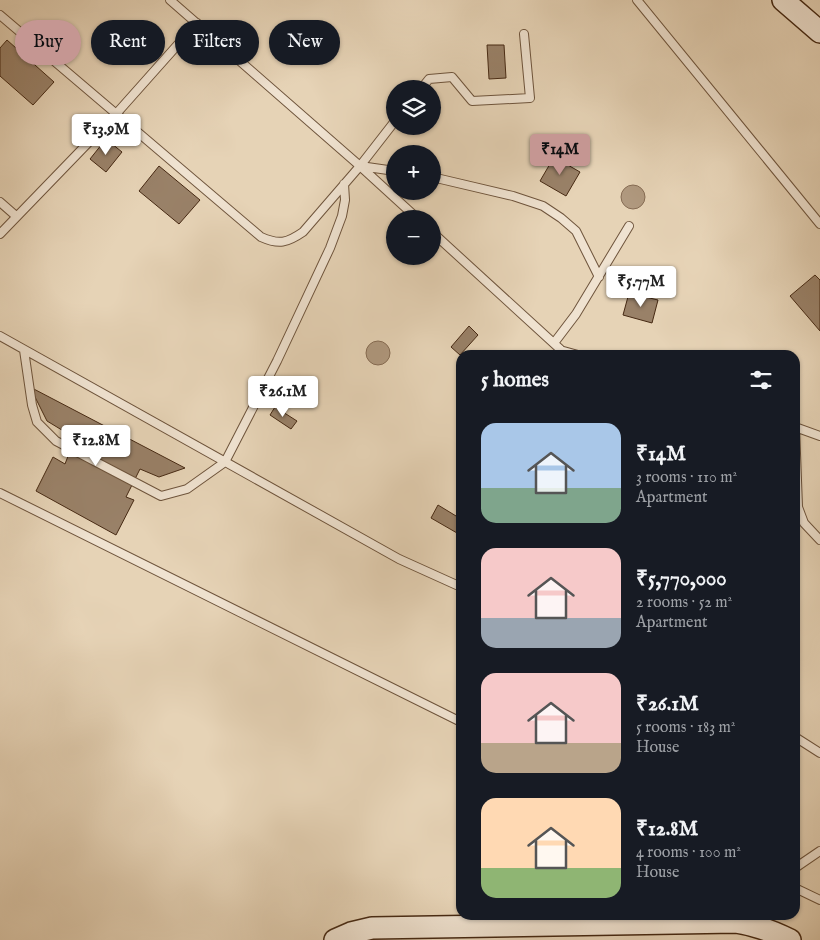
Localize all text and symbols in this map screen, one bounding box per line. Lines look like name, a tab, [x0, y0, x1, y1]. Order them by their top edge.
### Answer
chip: Buy	[15, 20, 81, 65]
chip: Rent	[91, 20, 165, 65]
chip: Filters	[175, 20, 259, 65]
chip: New	[269, 20, 340, 65]
map controls	[386, 80, 441, 265]
button: layers	[386, 80, 441, 135]
pin: ₹13.9M	[65, 114, 147, 156]
text: ₹13.9M	[83, 120, 129, 140]
pin: ₹14M	[530, 134, 590, 176]
text: ₹14M	[541, 140, 579, 160]
button: +	[386, 145, 441, 200]
button: −	[386, 210, 441, 265]
pin: ₹5.77M	[600, 266, 682, 308]
text: ₹5.77M	[617, 272, 665, 292]
icon: filters	[747, 366, 775, 394]
text: 5 homes	[481, 367, 549, 394]
pin: ₹26.1M	[242, 376, 324, 418]
text: ₹26.1M	[259, 382, 307, 402]
pin: ₹12.8M	[55, 424, 137, 467]
text: ₹12.8M	[72, 431, 120, 451]
text: ₹14M	[636, 441, 686, 468]
icon: home	[521, 443, 581, 503]
text: 3 rooms · 110 m²	[636, 468, 737, 488]
text: Apartment	[636, 488, 707, 508]
text: ₹5,770,000	[636, 566, 727, 593]
icon: home	[521, 568, 581, 628]
text: 2 rooms · 52 m²	[636, 593, 732, 613]
text: Apartment	[636, 613, 707, 633]
text: ₹26.1M	[636, 691, 699, 718]
icon: home	[521, 693, 581, 753]
text: 5 rooms · 183 m²	[636, 718, 735, 738]
text: House	[636, 738, 679, 758]
text: ₹12.8M	[636, 816, 698, 843]
icon: home	[521, 818, 581, 878]
text: 4 rooms · 100 m²	[636, 843, 741, 863]
text: House	[636, 863, 679, 883]

